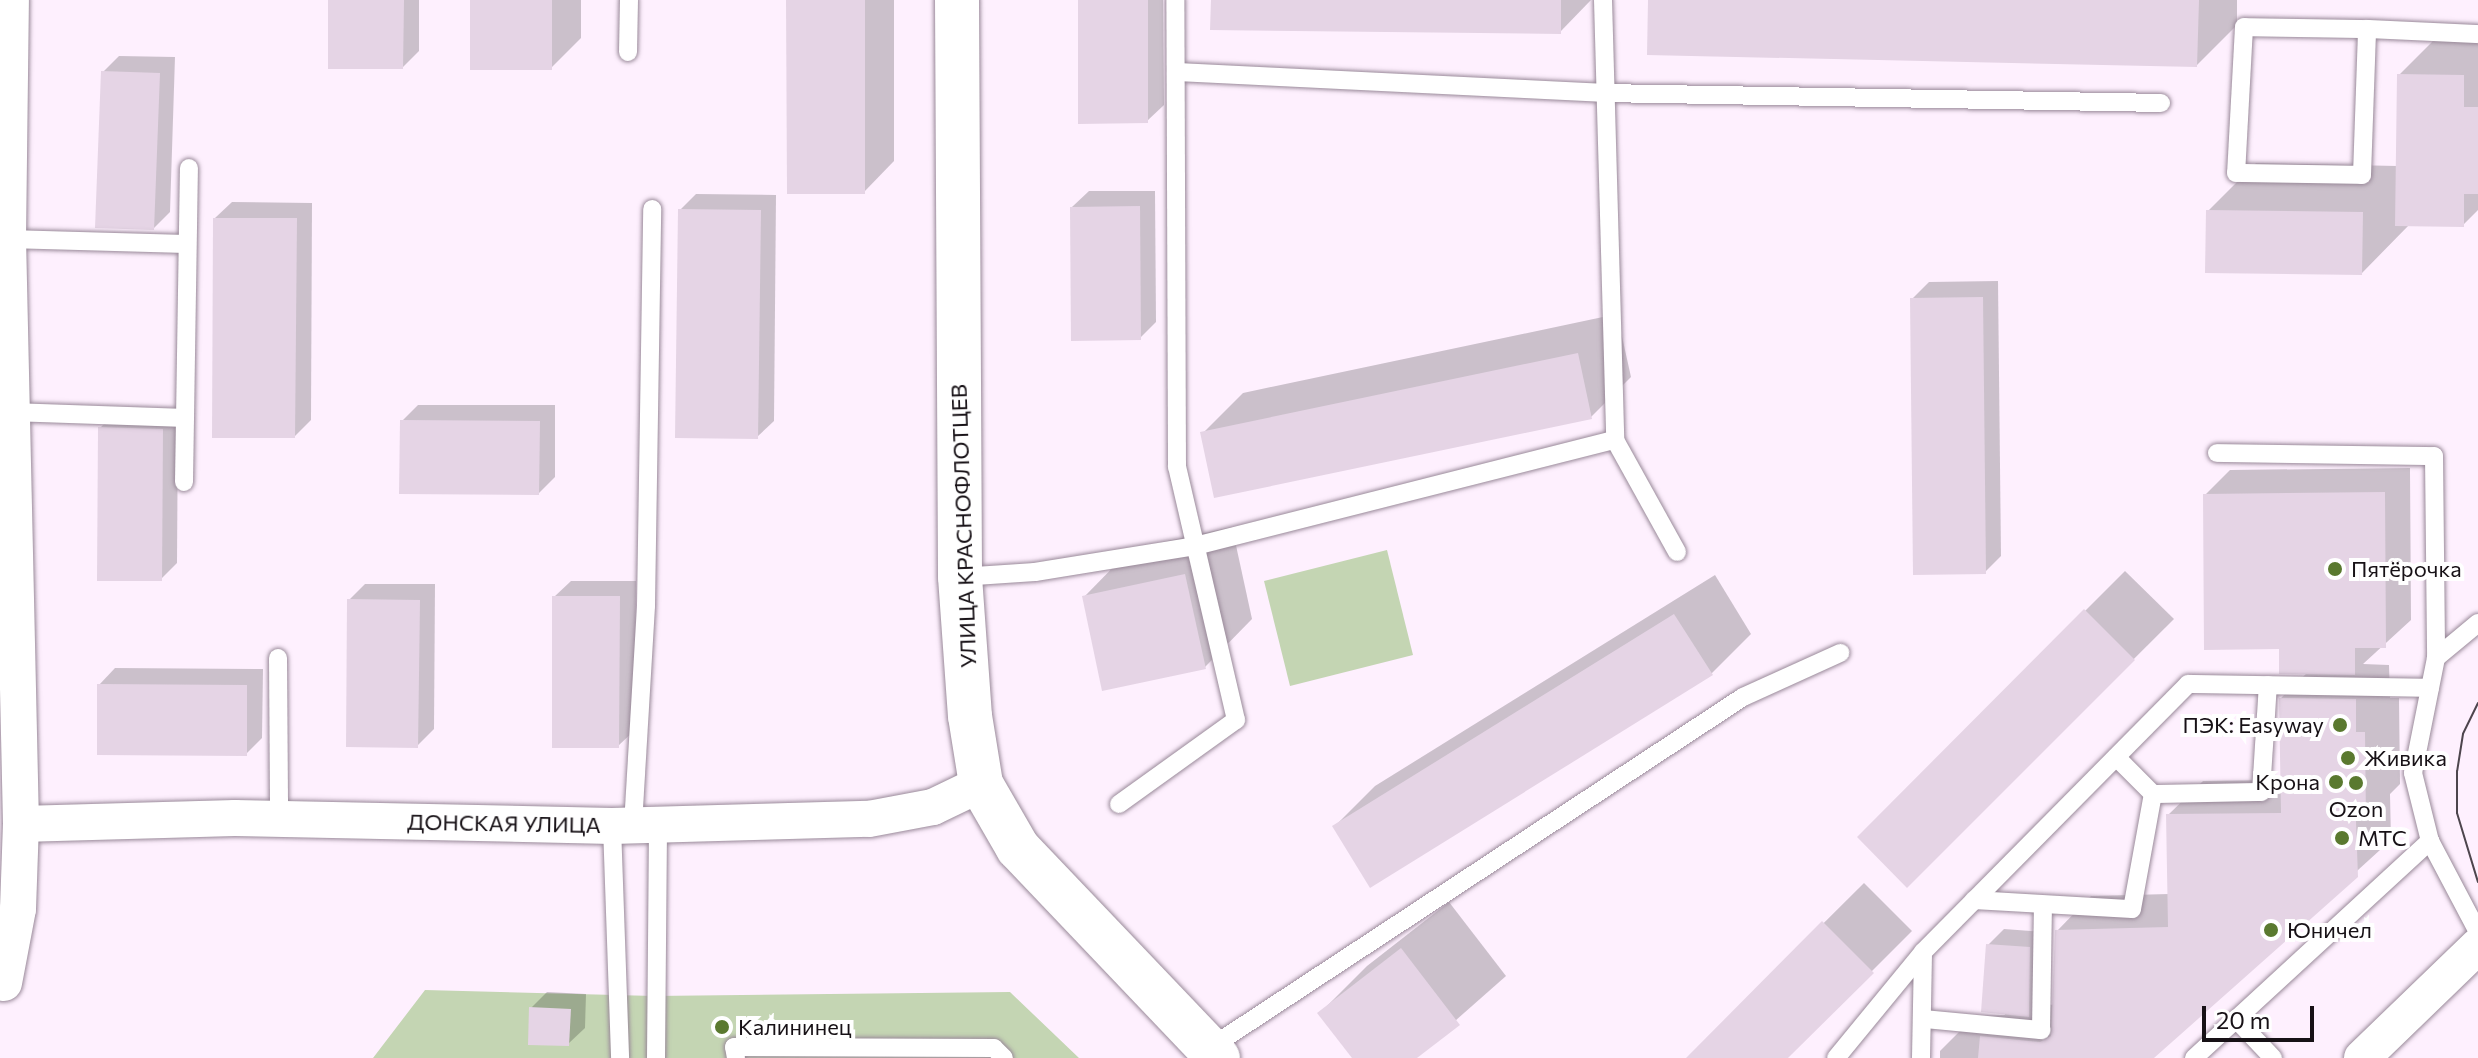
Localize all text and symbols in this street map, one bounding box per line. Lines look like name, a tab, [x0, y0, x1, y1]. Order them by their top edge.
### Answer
street label: УЛИЦА КРАСНОФЛОТЦЕВ	[945, 384, 981, 668]
place label: Пятёрочка	[2351, 556, 2462, 582]
marker: Пятёрочка	[2326, 560, 2344, 578]
place label: ПЭК: Easyway	[2183, 712, 2324, 738]
marker: ПЭК: Easyway	[2331, 716, 2349, 734]
place label: Живика	[2364, 745, 2447, 771]
marker: Живика	[2339, 749, 2357, 767]
place label: Крона	[2255, 769, 2320, 795]
marker: Крона	[2327, 773, 2345, 791]
marker: Ozon	[2347, 774, 2365, 792]
place label: Ozon	[2329, 796, 2383, 822]
street label: ДОНСКАЯ УЛИЦА	[407, 808, 601, 838]
place label: МТС	[2358, 825, 2407, 851]
marker: МТС	[2333, 829, 2351, 847]
place label: Юничел	[2287, 917, 2372, 943]
marker: Юничел	[2262, 921, 2280, 939]
scale bar	[2206, 990, 2318, 1040]
text: 20 m	[2216, 1005, 2270, 1034]
place label: Калининец	[738, 1014, 852, 1040]
marker: Калининец	[713, 1018, 731, 1036]

